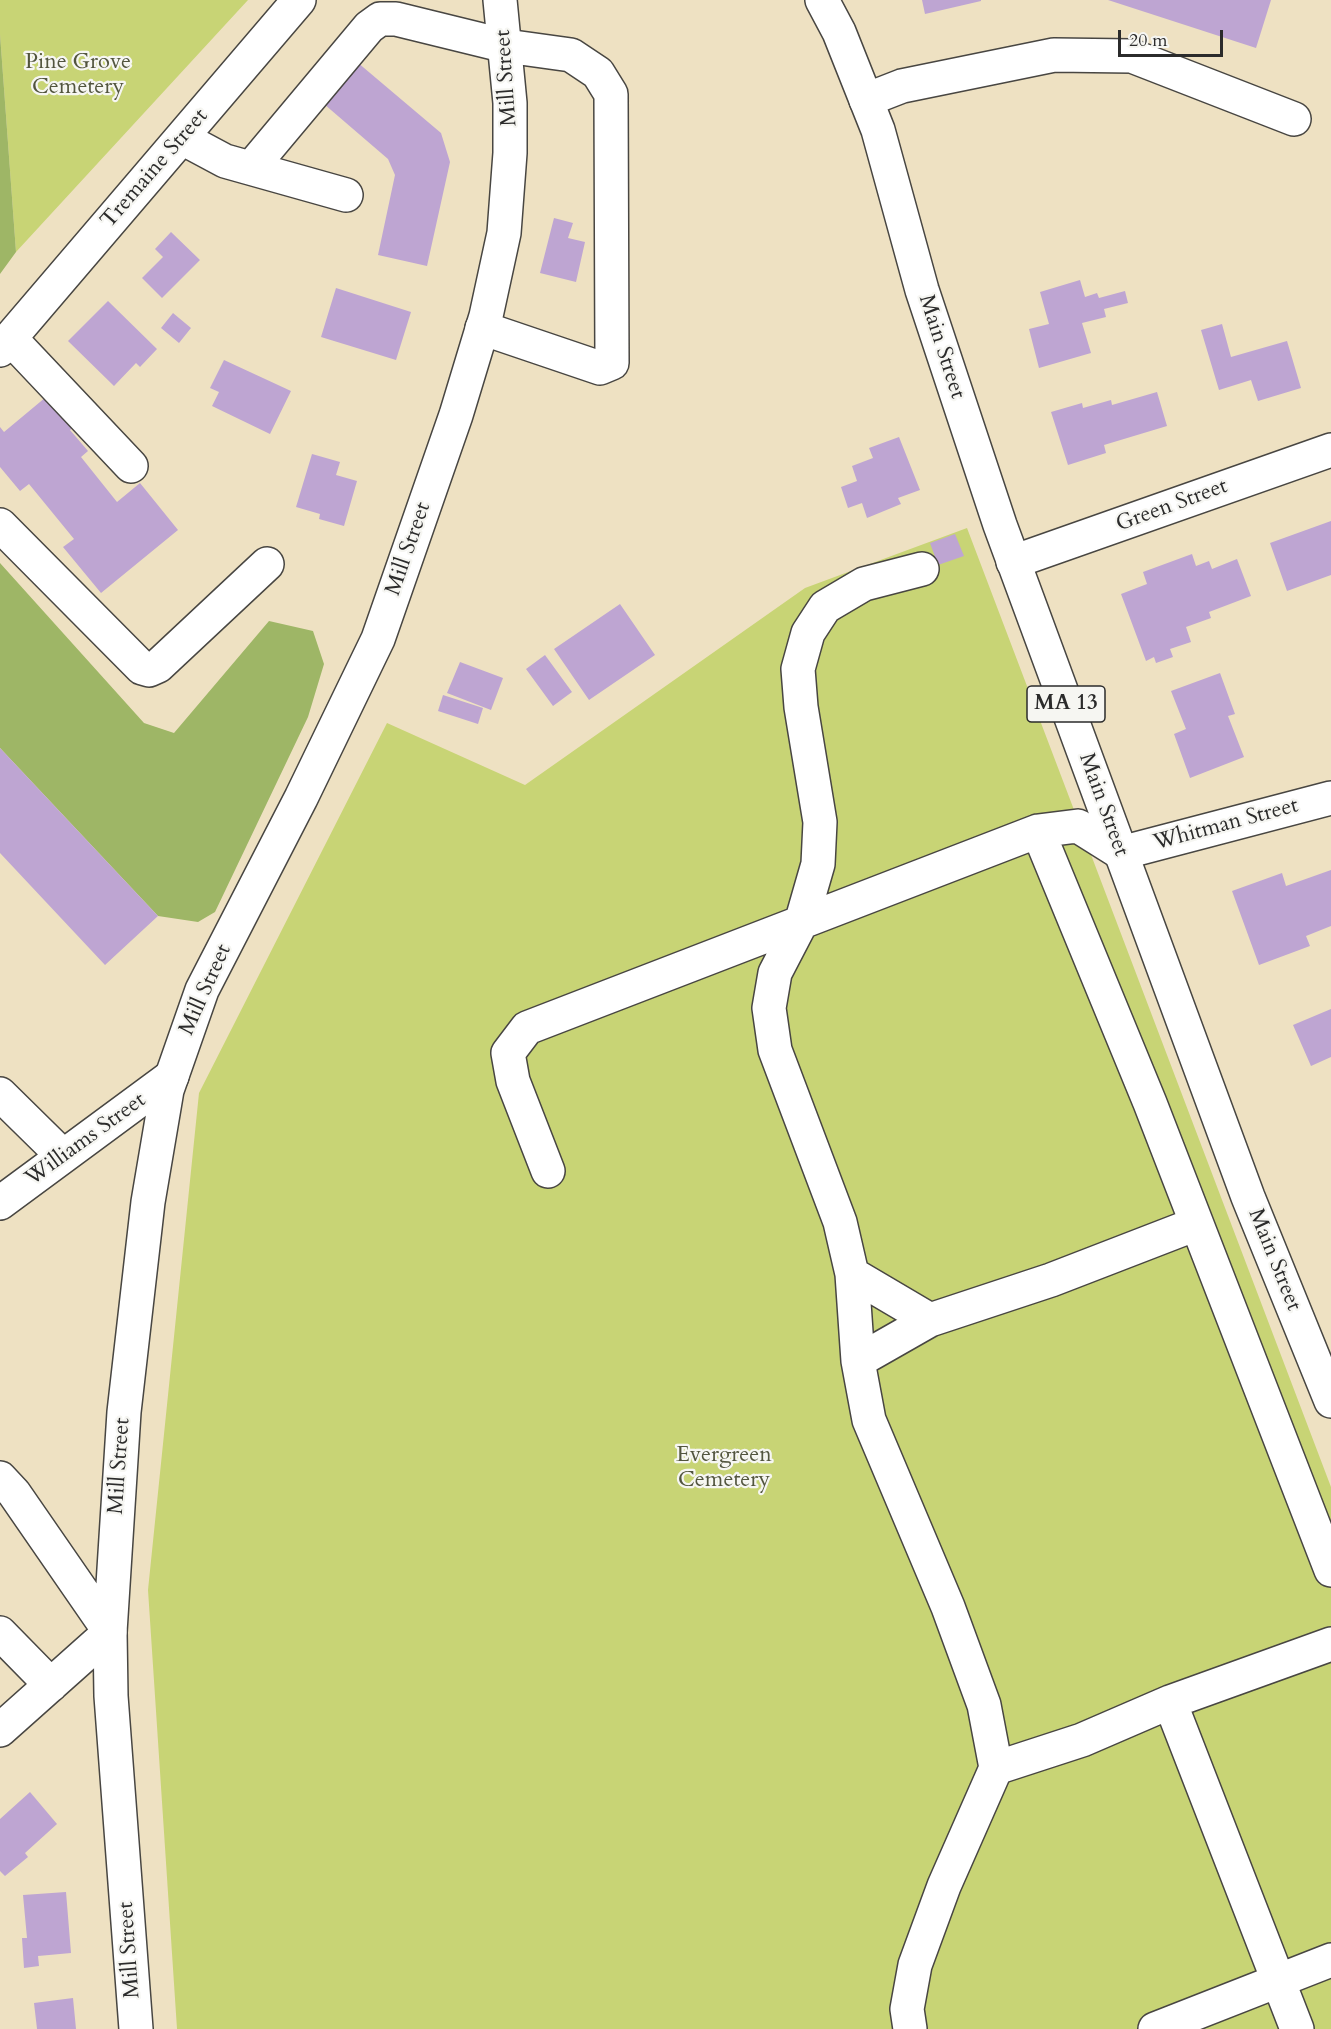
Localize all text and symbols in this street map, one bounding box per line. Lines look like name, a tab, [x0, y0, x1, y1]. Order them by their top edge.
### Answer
scale bar	[1121, 18, 1226, 56]
text: 20 m	[1129, 28, 1168, 53]
street label: Mill Street	[490, 29, 524, 127]
park label: Pine Grove Cemetery	[25, 50, 131, 101]
street label: Tremaine Street	[96, 104, 214, 234]
street label: Main Street	[912, 292, 970, 402]
street label: Green Street	[1113, 474, 1231, 538]
street label: Mill Street	[381, 499, 437, 599]
road number: MA 13	[1027, 686, 1105, 722]
street label: Main Street	[1072, 750, 1134, 860]
street label: Whitman Street	[1151, 793, 1301, 857]
street label: Mill Street	[174, 940, 238, 1040]
street label: Williams Street	[21, 1088, 151, 1192]
street label: Main Street	[1242, 1205, 1306, 1315]
street label: Mill Street	[103, 1417, 137, 1515]
park label: Evergreen Cemetery	[676, 1443, 772, 1494]
street label: Mill Street	[113, 1901, 147, 1999]

